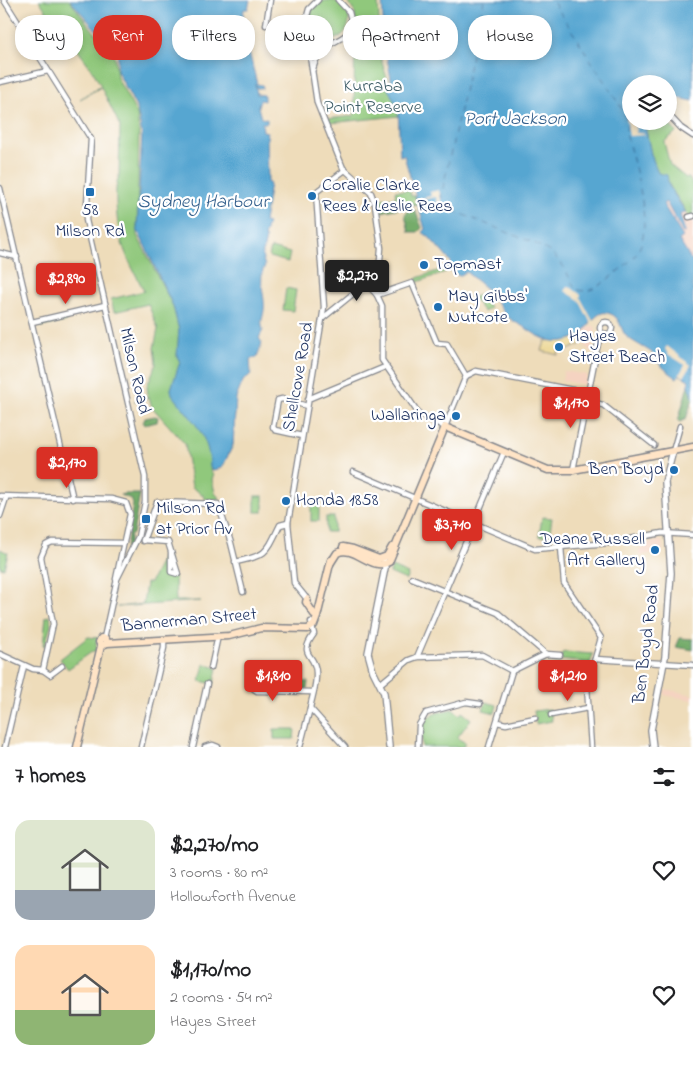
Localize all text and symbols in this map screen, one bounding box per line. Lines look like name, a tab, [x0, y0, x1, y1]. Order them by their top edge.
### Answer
chip: Buy	[15, 15, 83, 60]
chip: Rent	[93, 15, 162, 60]
chip: Filters	[172, 15, 255, 60]
chip: New	[265, 15, 333, 60]
chip: Apartment	[343, 15, 458, 60]
chip: House	[468, 15, 552, 60]
park label: Kurraba Point Reserve	[324, 74, 423, 121]
map controls	[622, 75, 677, 130]
button: layers	[622, 75, 677, 130]
water label: Port Jackson	[464, 106, 567, 133]
place label: Coralie Clarke Rees & Leslie Rees	[322, 173, 452, 220]
marker: 58 Milson Rd	[84, 186, 96, 198]
water label: Sydney Harbour	[137, 189, 271, 216]
marker: Coralie Clarke Rees & Leslie Rees	[306, 190, 318, 202]
place label: 58 Milson Rd	[55, 198, 125, 245]
place label: Topmast	[434, 252, 502, 278]
marker: Topmast	[418, 259, 430, 271]
pin: $2,270	[316, 260, 398, 302]
pin: $2,890	[25, 262, 107, 305]
text: $2,270	[336, 264, 378, 288]
text: $2,890	[47, 267, 85, 291]
place label: May Gibbs' Nutcote	[448, 284, 527, 331]
marker: May Gibbs' Nutcote	[432, 301, 444, 313]
street label: Shellcove Road	[277, 320, 321, 434]
place label: Hayes Street Beach	[569, 324, 665, 371]
street label: Milson Road	[111, 325, 157, 417]
marker: Hayes Street Beach	[553, 341, 565, 353]
pin: $1,170	[530, 386, 612, 429]
text: $1,170	[553, 391, 589, 415]
place label: Wallaringa	[371, 403, 446, 430]
marker: Wallaringa	[450, 410, 462, 422]
pin: $2,170	[26, 446, 108, 489]
text: $2,170	[48, 451, 86, 475]
place label: Ben Boyd	[587, 457, 664, 483]
marker: Ben Boyd	[668, 464, 680, 476]
place label: Honda 1858	[296, 488, 379, 514]
marker: Honda 1858	[280, 495, 292, 507]
place label: Milson Rd at Prior Av	[156, 496, 232, 543]
pin: $3,710	[411, 508, 493, 551]
marker: Milson Rd at Prior Av	[140, 513, 152, 525]
text: $3,710	[433, 513, 471, 537]
place label: Deane Russell Art Gallery	[539, 527, 645, 574]
marker: Deane Russell Art Gallery	[649, 544, 661, 556]
street label: Ben Boyd Road	[627, 583, 667, 706]
street label: Bannerman Street	[119, 602, 258, 640]
pin: $1,810	[232, 660, 314, 702]
pin: $1,210	[527, 660, 609, 702]
text: $1,810	[255, 664, 291, 688]
text: $1,210	[549, 664, 587, 688]
text: 7 homes	[15, 762, 86, 792]
icon: filters	[650, 763, 678, 791]
text: $2,270/mo	[170, 831, 259, 861]
icon: home	[55, 840, 115, 900]
icon: heart	[650, 856, 678, 884]
text: 3 rooms · 80 m²	[170, 861, 268, 885]
text: Hollowforth Avenue	[170, 885, 296, 909]
text: $1,170/mo	[170, 956, 251, 986]
icon: home	[55, 965, 115, 1025]
icon: heart	[650, 981, 678, 1009]
text: 2 rooms · 54 m²	[170, 986, 272, 1010]
text: Hayes Street	[170, 1010, 256, 1034]

